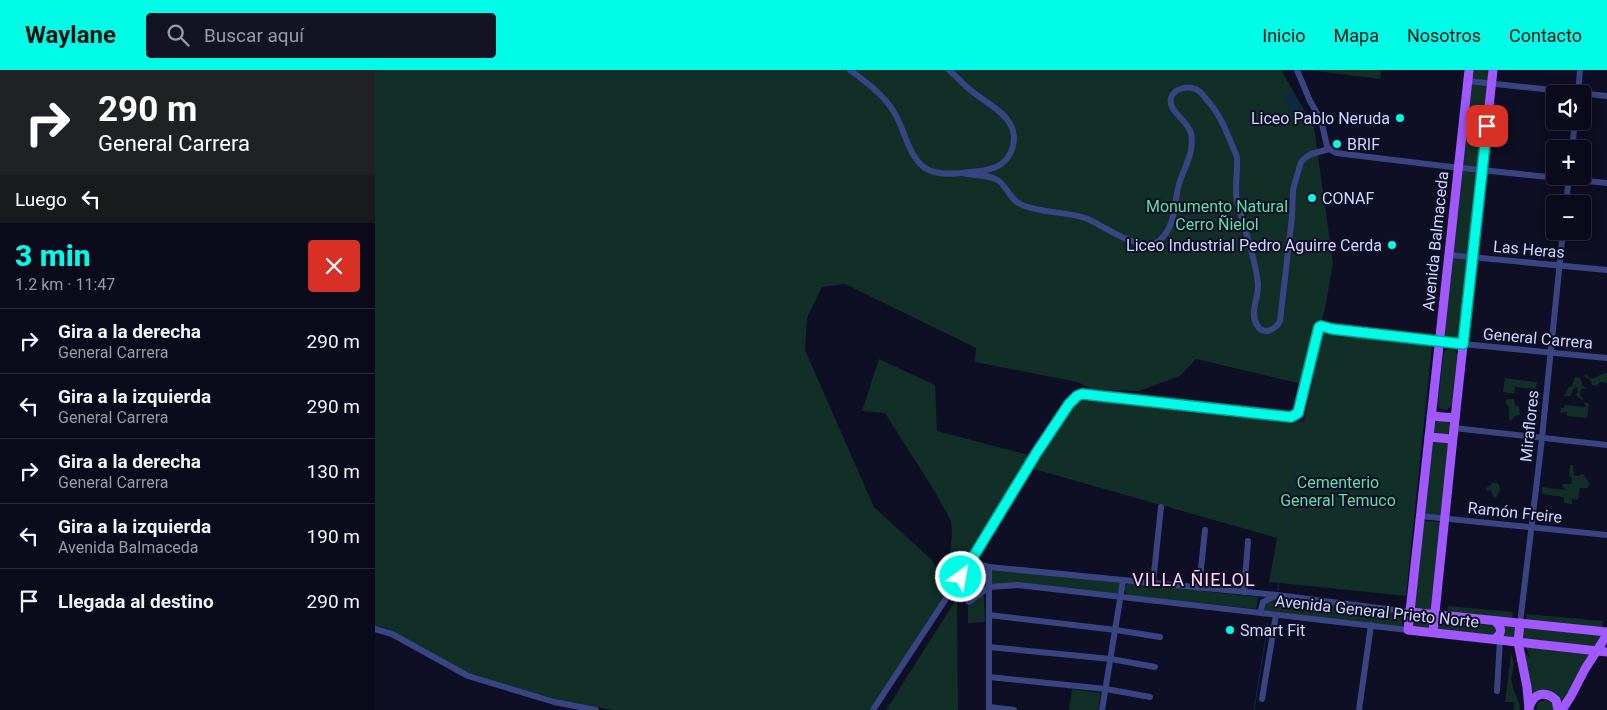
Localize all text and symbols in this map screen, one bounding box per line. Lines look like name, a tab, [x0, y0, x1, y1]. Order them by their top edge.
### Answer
search box	[146, 13, 496, 58]
text: Waylane	[25, 21, 116, 49]
icon: search	[164, 21, 192, 49]
text: Buscar aquí	[204, 24, 304, 47]
text: Inicio	[1262, 25, 1306, 46]
text: Mapa	[1334, 25, 1379, 46]
text: Nosotros	[1407, 25, 1481, 46]
text: Contacto	[1509, 25, 1582, 46]
map controls	[1546, 85, 1591, 240]
button: sound	[1546, 85, 1591, 130]
text: 290 m	[98, 89, 197, 130]
icon: right	[15, 90, 80, 155]
pin	[1466, 105, 1508, 147]
place label: Liceo Pablo Neruda	[1251, 109, 1390, 128]
marker: Liceo Pablo Neruda	[1394, 112, 1406, 124]
icon: arrive	[1473, 112, 1501, 140]
text: General Carrera	[98, 131, 250, 156]
place label: BRIF	[1347, 135, 1380, 154]
marker: BRIF	[1331, 138, 1343, 150]
button: +	[1546, 140, 1591, 185]
street label: Avenida Balmaceda	[1419, 170, 1452, 312]
icon: left	[77, 185, 105, 213]
text: Luego	[15, 188, 67, 211]
place label: CONAF	[1322, 189, 1374, 208]
marker: CONAF	[1306, 192, 1318, 204]
button: −	[1546, 195, 1591, 240]
park label: Monumento Natural Cerro Ñielol	[1146, 197, 1288, 234]
place label: Liceo Industrial Pedro Aguirre Cerda	[1126, 236, 1382, 255]
street label: Las Heras	[1493, 237, 1565, 262]
text: 3 min	[15, 238, 91, 273]
marker: Liceo Industrial Pedro Aguirre Cerda	[1386, 239, 1398, 251]
button: close	[308, 240, 360, 292]
text: 1.2 km · 11:47	[15, 275, 115, 294]
text: Gira a la derecha	[58, 320, 201, 343]
street label: General Carrera	[1482, 324, 1594, 353]
icon: right	[15, 327, 43, 355]
text: 290 m	[307, 330, 360, 353]
text: General Carrera	[58, 343, 168, 362]
text: Gira a la izquierda	[58, 385, 211, 408]
street label: Miraflores	[1516, 389, 1543, 463]
icon: left	[15, 392, 43, 420]
text: 290 m	[307, 395, 360, 418]
text: General Carrera	[58, 408, 168, 427]
text: Gira a la derecha	[58, 450, 201, 473]
icon: right	[15, 457, 43, 485]
text: 130 m	[307, 460, 360, 483]
text: General Carrera	[58, 473, 168, 492]
park label: Cementerio General Temuco	[1280, 473, 1396, 510]
street label: Ramón Freire	[1467, 498, 1563, 527]
text: Gira a la izquierda	[58, 515, 211, 538]
icon: left	[15, 522, 43, 550]
text: 190 m	[307, 525, 360, 548]
text: Avenida Balmaceda	[58, 538, 198, 557]
position arrow	[934, 550, 986, 602]
district label: VILLA ÑIELOL	[1132, 569, 1256, 590]
icon: arrive	[15, 587, 43, 615]
text: Llegada al destino	[58, 590, 214, 613]
text: 290 m	[307, 590, 360, 613]
street label: Avenida General Prieto Norte	[1274, 591, 1480, 632]
place label: Smart Fit	[1240, 621, 1305, 640]
marker: Smart Fit	[1224, 624, 1236, 636]

